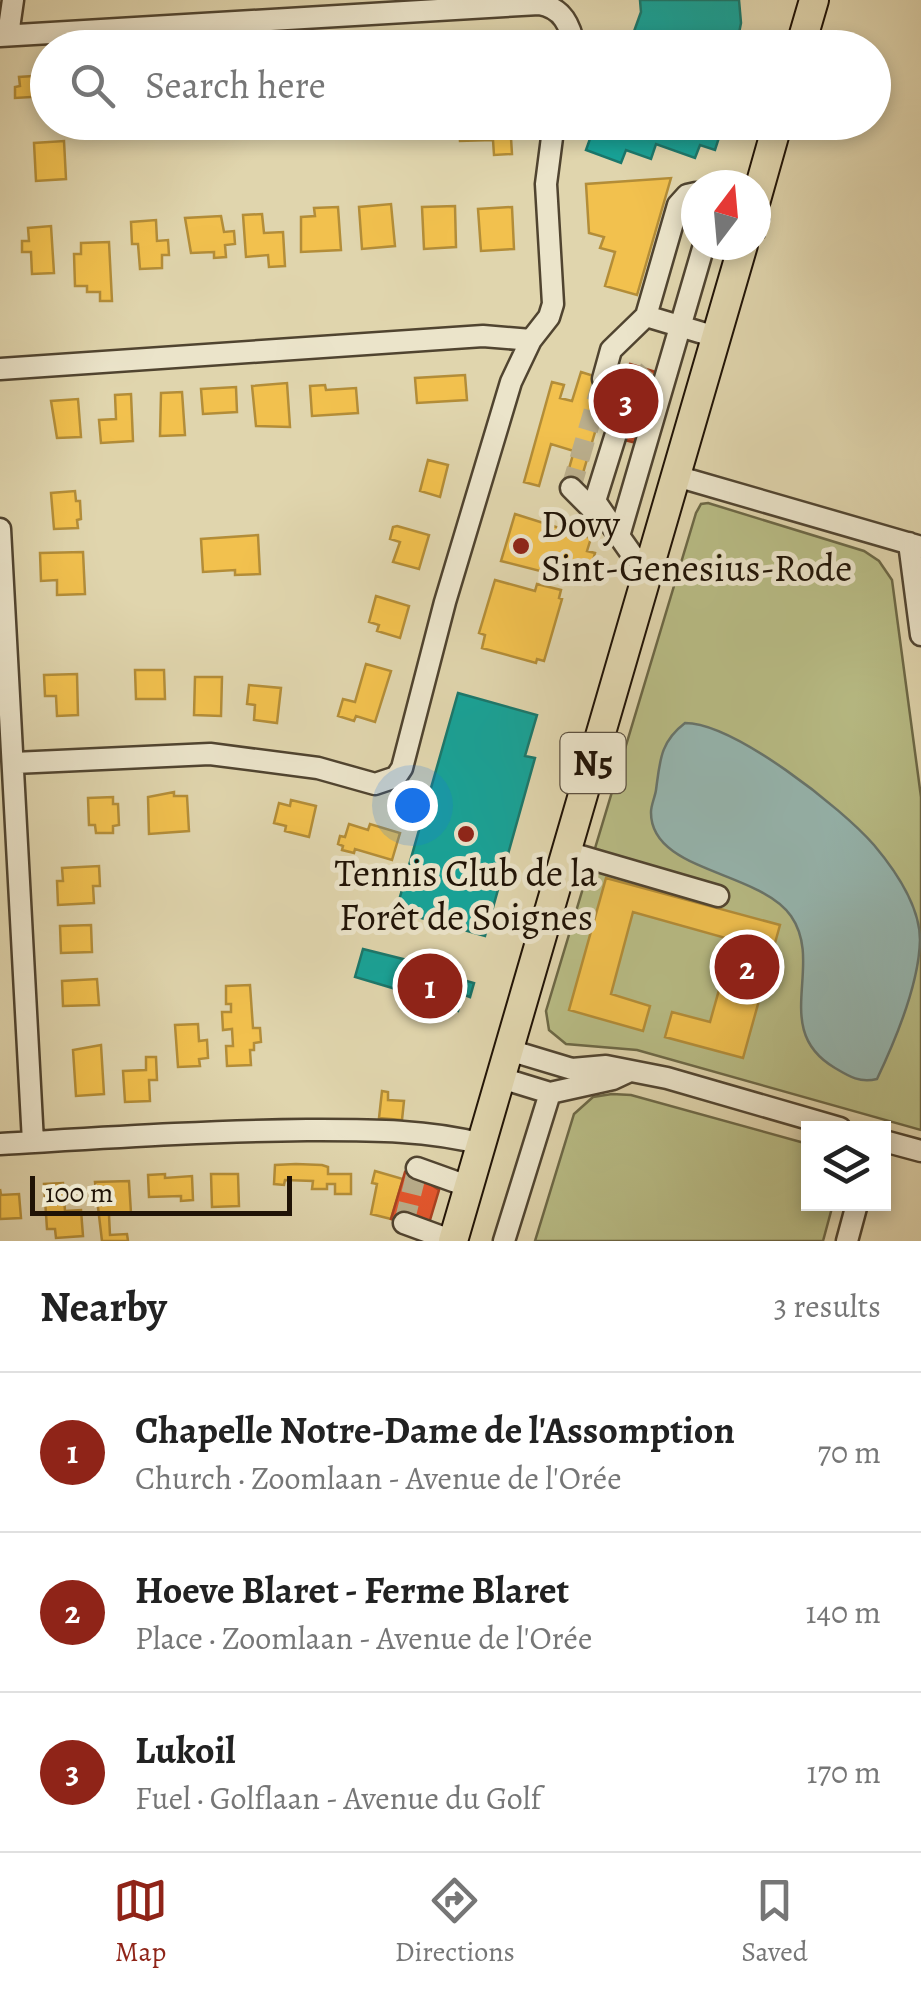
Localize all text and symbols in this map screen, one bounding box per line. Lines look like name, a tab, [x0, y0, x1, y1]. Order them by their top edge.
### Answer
search box	[30, 30, 891, 140]
icon: search	[65, 58, 120, 113]
text: Search here	[145, 59, 326, 111]
north arrow	[681, 170, 771, 260]
pin: 3	[594, 364, 658, 438]
place label: Dovy Sint-Genesius-Rode	[541, 498, 852, 594]
marker: Dovy Sint-Genesius-Rode	[510, 535, 532, 557]
road number: N5	[560, 733, 626, 793]
your location	[387, 780, 438, 831]
marker: Tennis Club de la Forêt de Soignes	[455, 823, 477, 845]
place label: Tennis Club de la Forêt de Soignes	[334, 847, 598, 943]
pin: 2	[714, 930, 780, 1004]
pin: 1	[398, 948, 462, 1024]
map controls	[801, 1121, 891, 1211]
button: layers	[801, 1121, 891, 1211]
scale bar	[30, 1171, 292, 1216]
text: 100 m	[45, 1174, 113, 1212]
text: Nearby	[40, 1278, 167, 1335]
text: 3 results	[774, 1284, 881, 1328]
text: Chapelle Notre-Dame de l'Assomption	[135, 1404, 735, 1456]
text: 1	[67, 1430, 78, 1474]
text: 70 m	[818, 1430, 881, 1474]
text: Church · Zoomlaan - Avenue de l'Orée	[135, 1456, 621, 1500]
text: Hoeve Blaret - Ferme Blaret	[135, 1564, 569, 1616]
text: 2	[65, 1590, 80, 1634]
text: 140 m	[806, 1590, 881, 1634]
text: Place · Zoomlaan - Avenue de l'Orée	[135, 1616, 592, 1660]
text: Lukoil	[135, 1724, 236, 1776]
text: 3	[66, 1750, 79, 1794]
text: 170 m	[807, 1750, 881, 1794]
text: Fuel · Golflaan - Avenue du Golf	[135, 1776, 541, 1820]
tab: Map	[113, 1873, 168, 1971]
tab: Directions	[395, 1873, 515, 1971]
tab: Saved	[741, 1873, 808, 1971]

